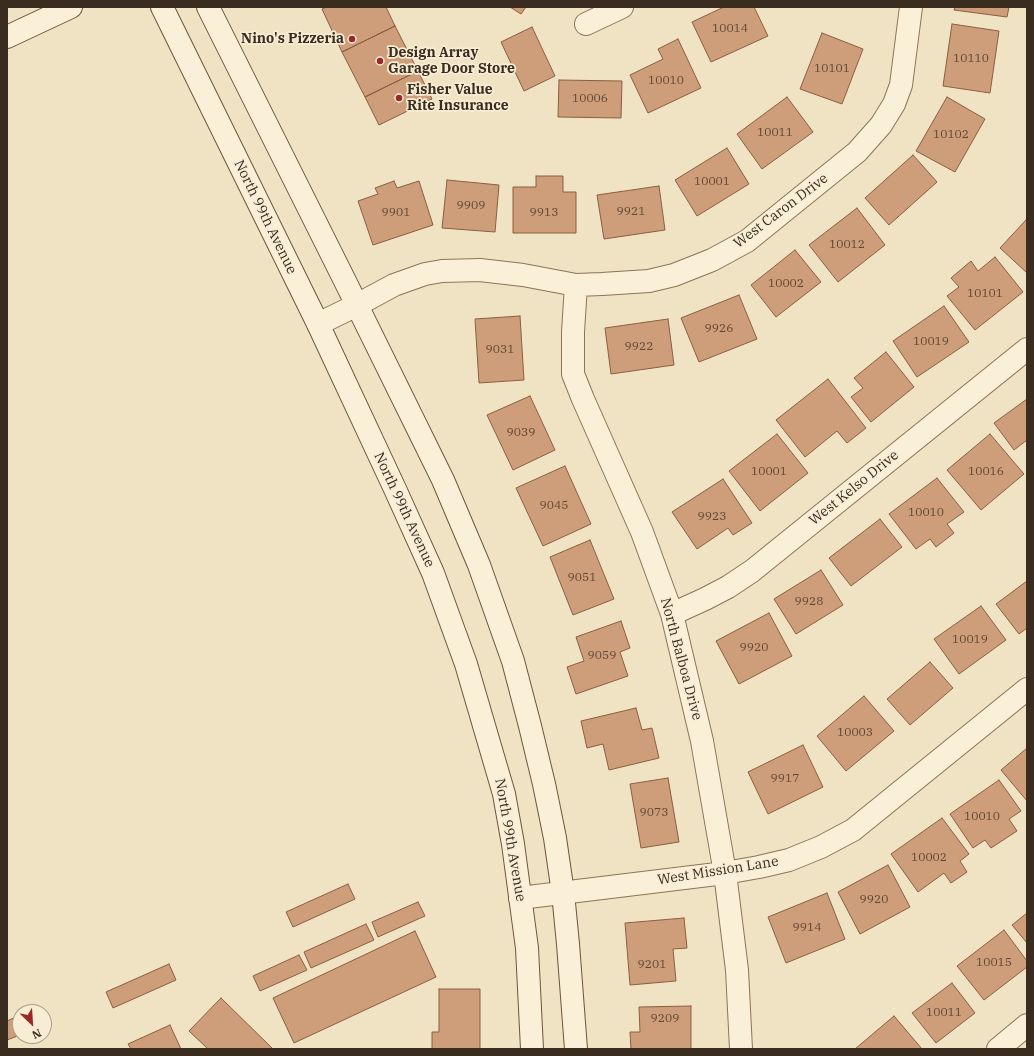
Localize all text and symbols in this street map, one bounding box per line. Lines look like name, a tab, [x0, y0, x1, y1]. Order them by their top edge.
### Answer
house number: 10014	[712, 22, 748, 36]
place label: Nino's Pizzeria	[241, 31, 344, 47]
marker: Nino's Pizzeria	[347, 34, 357, 44]
place label: Design Array Garage Door Store	[388, 45, 515, 78]
house number: 10110	[953, 52, 989, 66]
marker: Design Array Garage Door Store	[375, 56, 385, 66]
house number: 10101	[814, 62, 850, 76]
house number: 10010	[648, 74, 684, 88]
place label: Fisher Value Rite Insurance	[407, 82, 509, 114]
house number: 10006	[572, 92, 608, 106]
marker: Fisher Value Rite Insurance	[394, 93, 404, 103]
house number: 10011	[757, 126, 793, 140]
house number: 10102	[933, 128, 969, 142]
street label: North 99th Avenue	[230, 157, 300, 277]
street label: West Caron Drive	[731, 170, 831, 252]
house number: 10001	[694, 175, 730, 189]
house number: 9909	[457, 199, 485, 213]
house number: 9921	[617, 205, 645, 219]
house number: 9901	[382, 206, 410, 220]
house number: 9913	[530, 206, 558, 220]
house number: 10012	[829, 238, 865, 252]
house number: 10002	[768, 277, 804, 291]
house number: 10101	[967, 287, 1003, 301]
house number: 9926	[705, 322, 733, 336]
house number: 10019	[913, 335, 949, 349]
house number: 9922	[625, 340, 653, 354]
house number: 9031	[486, 343, 514, 357]
house number: 9039	[507, 426, 535, 440]
street label: West Kelso Drive	[806, 447, 902, 529]
street label: North 99th Avenue	[370, 450, 438, 570]
house number: 10001	[751, 465, 787, 479]
house number: 10016	[968, 465, 1004, 479]
house number: 9045	[540, 499, 568, 513]
house number: 10010	[908, 506, 944, 520]
house number: 9923	[698, 510, 726, 524]
house number: 9051	[568, 571, 596, 585]
house number: 9928	[795, 595, 823, 609]
street label: North Balboa Drive	[657, 596, 705, 722]
house number: 10019	[952, 633, 988, 647]
house number: 9920	[740, 641, 768, 655]
house number: 9059	[588, 649, 616, 663]
house number: 10003	[837, 726, 873, 740]
house number: 9917	[771, 772, 799, 786]
street label: North 99th Avenue	[491, 777, 529, 903]
house number: 9073	[640, 806, 668, 820]
house number: 10010	[964, 810, 1000, 824]
house number: 10002	[911, 851, 947, 865]
street label: West Mission Lane	[656, 853, 780, 889]
house number: 9920	[860, 893, 888, 907]
house number: 9914	[793, 921, 821, 935]
house number: 10015	[976, 956, 1012, 970]
house number: 9201	[638, 958, 666, 972]
north arrow	[12, 1004, 52, 1044]
house number: 10011	[926, 1006, 962, 1020]
house number: 9209	[651, 1012, 679, 1026]
text: N	[30, 1026, 44, 1042]

